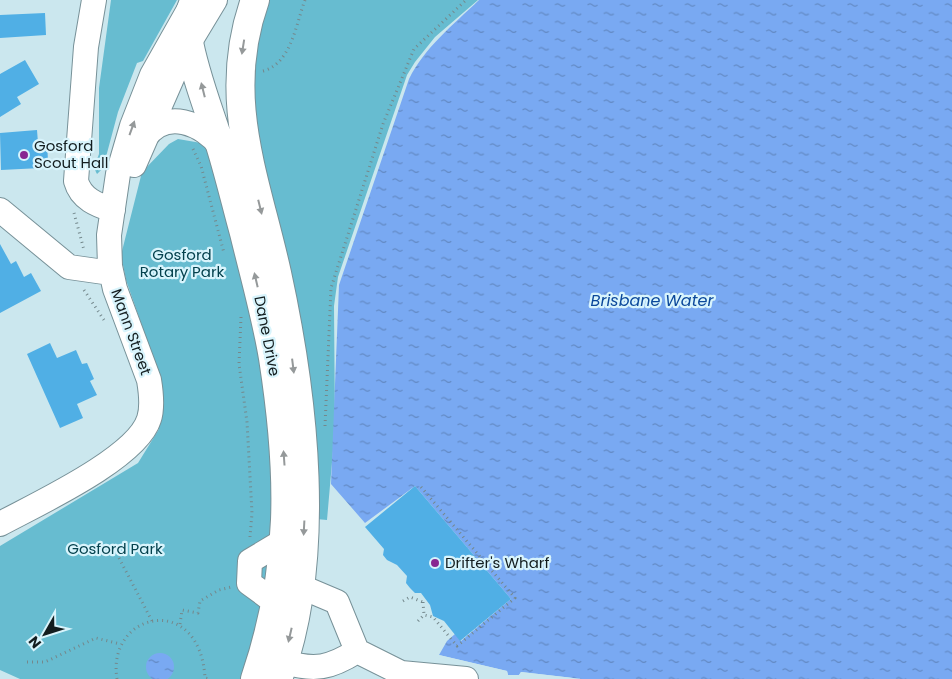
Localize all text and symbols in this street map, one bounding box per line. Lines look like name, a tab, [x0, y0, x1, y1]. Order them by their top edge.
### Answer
one-way arrow	[239, 40, 247, 56]
one-way arrow	[199, 83, 207, 98]
one-way arrow	[128, 121, 136, 136]
place label: Gosford Scout Hall	[34, 135, 108, 173]
marker: Gosford Scout Hall	[18, 149, 30, 161]
one-way arrow	[256, 200, 264, 215]
park label: Gosford Rotary Park	[140, 244, 225, 282]
one-way arrow	[252, 273, 260, 288]
street label: Mann Street	[106, 286, 157, 378]
water label: Brisbane Water	[591, 289, 714, 312]
street label: Dane Drive	[249, 294, 286, 378]
one-way arrow	[289, 359, 297, 375]
one-way arrow	[279, 450, 287, 466]
one-way arrow	[300, 520, 308, 536]
park label: Gosford Park	[67, 538, 163, 559]
place label: Drifter's Wharf	[445, 552, 549, 573]
marker: Drifter's Wharf	[429, 557, 441, 569]
north arrow	[20, 609, 70, 659]
one-way arrow	[286, 627, 294, 643]
text: N	[24, 632, 46, 653]

